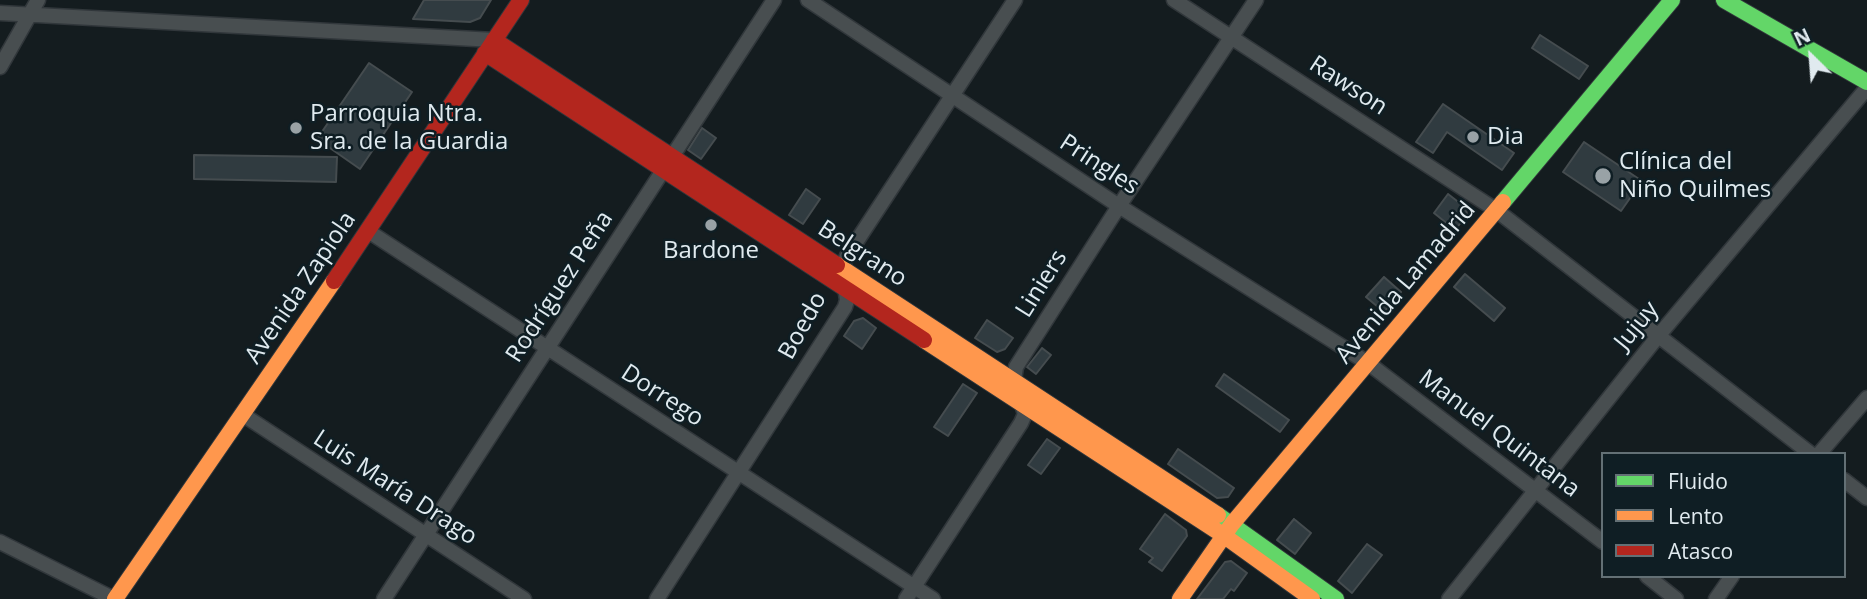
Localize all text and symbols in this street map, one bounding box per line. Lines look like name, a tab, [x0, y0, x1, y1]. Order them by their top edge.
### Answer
north arrow	[1776, 21, 1846, 91]
text: N	[1790, 22, 1815, 52]
street label: Rawson	[1304, 50, 1392, 122]
place label: Parroquia Ntra. Sra. de la Guardia	[310, 100, 508, 156]
marker: Parroquia Ntra. Sra. de la Guardia	[288, 120, 304, 136]
place label: Dia	[1487, 123, 1524, 151]
street label: Pringles	[1054, 129, 1144, 201]
marker: Dia	[1465, 129, 1481, 145]
place label: Clínica del Niño Quilmes	[1619, 148, 1771, 204]
marker: Clínica del Niño Quilmes	[1593, 166, 1613, 186]
street label: Avenida Lamadrid	[1330, 196, 1482, 370]
street label: Avenida Zapiola	[239, 206, 363, 370]
street label: Rodríguez Peña	[500, 206, 620, 368]
street label: Belgrano	[812, 215, 912, 293]
marker: Bardone	[703, 217, 719, 233]
place label: Bardone	[663, 237, 759, 265]
street label: Liniers	[1010, 245, 1074, 323]
street label: Boedo	[773, 287, 833, 365]
street label: Jujuy	[1609, 296, 1665, 356]
street label: Dorrego	[615, 359, 709, 433]
street label: Manuel Quintana	[1413, 364, 1585, 504]
street label: Luis María Drago	[308, 424, 482, 552]
legend	[1601, 452, 1846, 578]
text: Fluido	[1668, 467, 1728, 495]
text: Lento	[1668, 502, 1724, 530]
text: Atasco	[1668, 537, 1733, 565]

